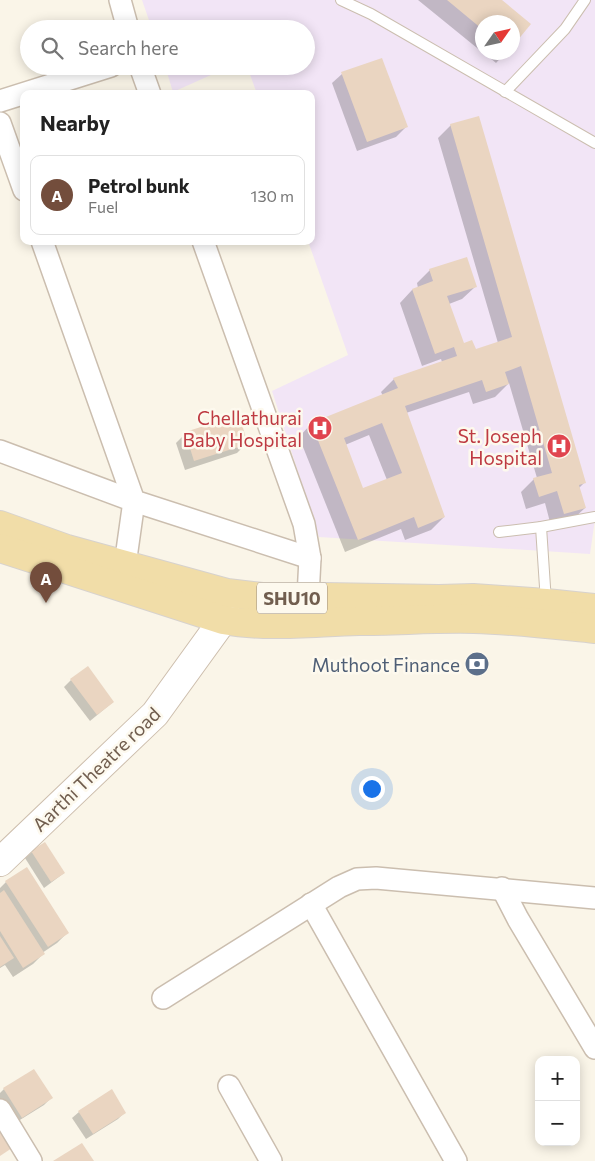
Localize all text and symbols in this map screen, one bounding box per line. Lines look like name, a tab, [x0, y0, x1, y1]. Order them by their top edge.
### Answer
north arrow	[475, 15, 520, 60]
search box	[20, 20, 315, 75]
icon: search	[38, 34, 66, 62]
text: Search here	[78, 36, 178, 59]
text: Nearby	[40, 110, 110, 135]
text: Petrol bunk	[88, 174, 190, 197]
text: A	[51, 186, 63, 205]
text: 130 m	[251, 186, 294, 205]
text: Fuel	[88, 197, 118, 216]
place label: Chellathurai Baby Hospital	[183, 406, 302, 451]
hospital icon: Chellathurai Baby Hospital	[307, 415, 333, 441]
place label: St. Joseph Hospital	[458, 424, 542, 469]
hospital icon: St. Joseph Hospital	[546, 433, 572, 459]
pin: A	[30, 562, 62, 603]
road number: SHU10	[257, 582, 327, 614]
bank icon: Muthoot Finance	[464, 651, 490, 677]
place label: Muthoot Finance	[312, 653, 460, 676]
street label: Aarthi Theatre road	[27, 702, 165, 836]
your location	[359, 776, 385, 802]
map controls	[535, 1056, 580, 1146]
button: +	[535, 1056, 580, 1101]
button: −	[535, 1101, 580, 1146]

